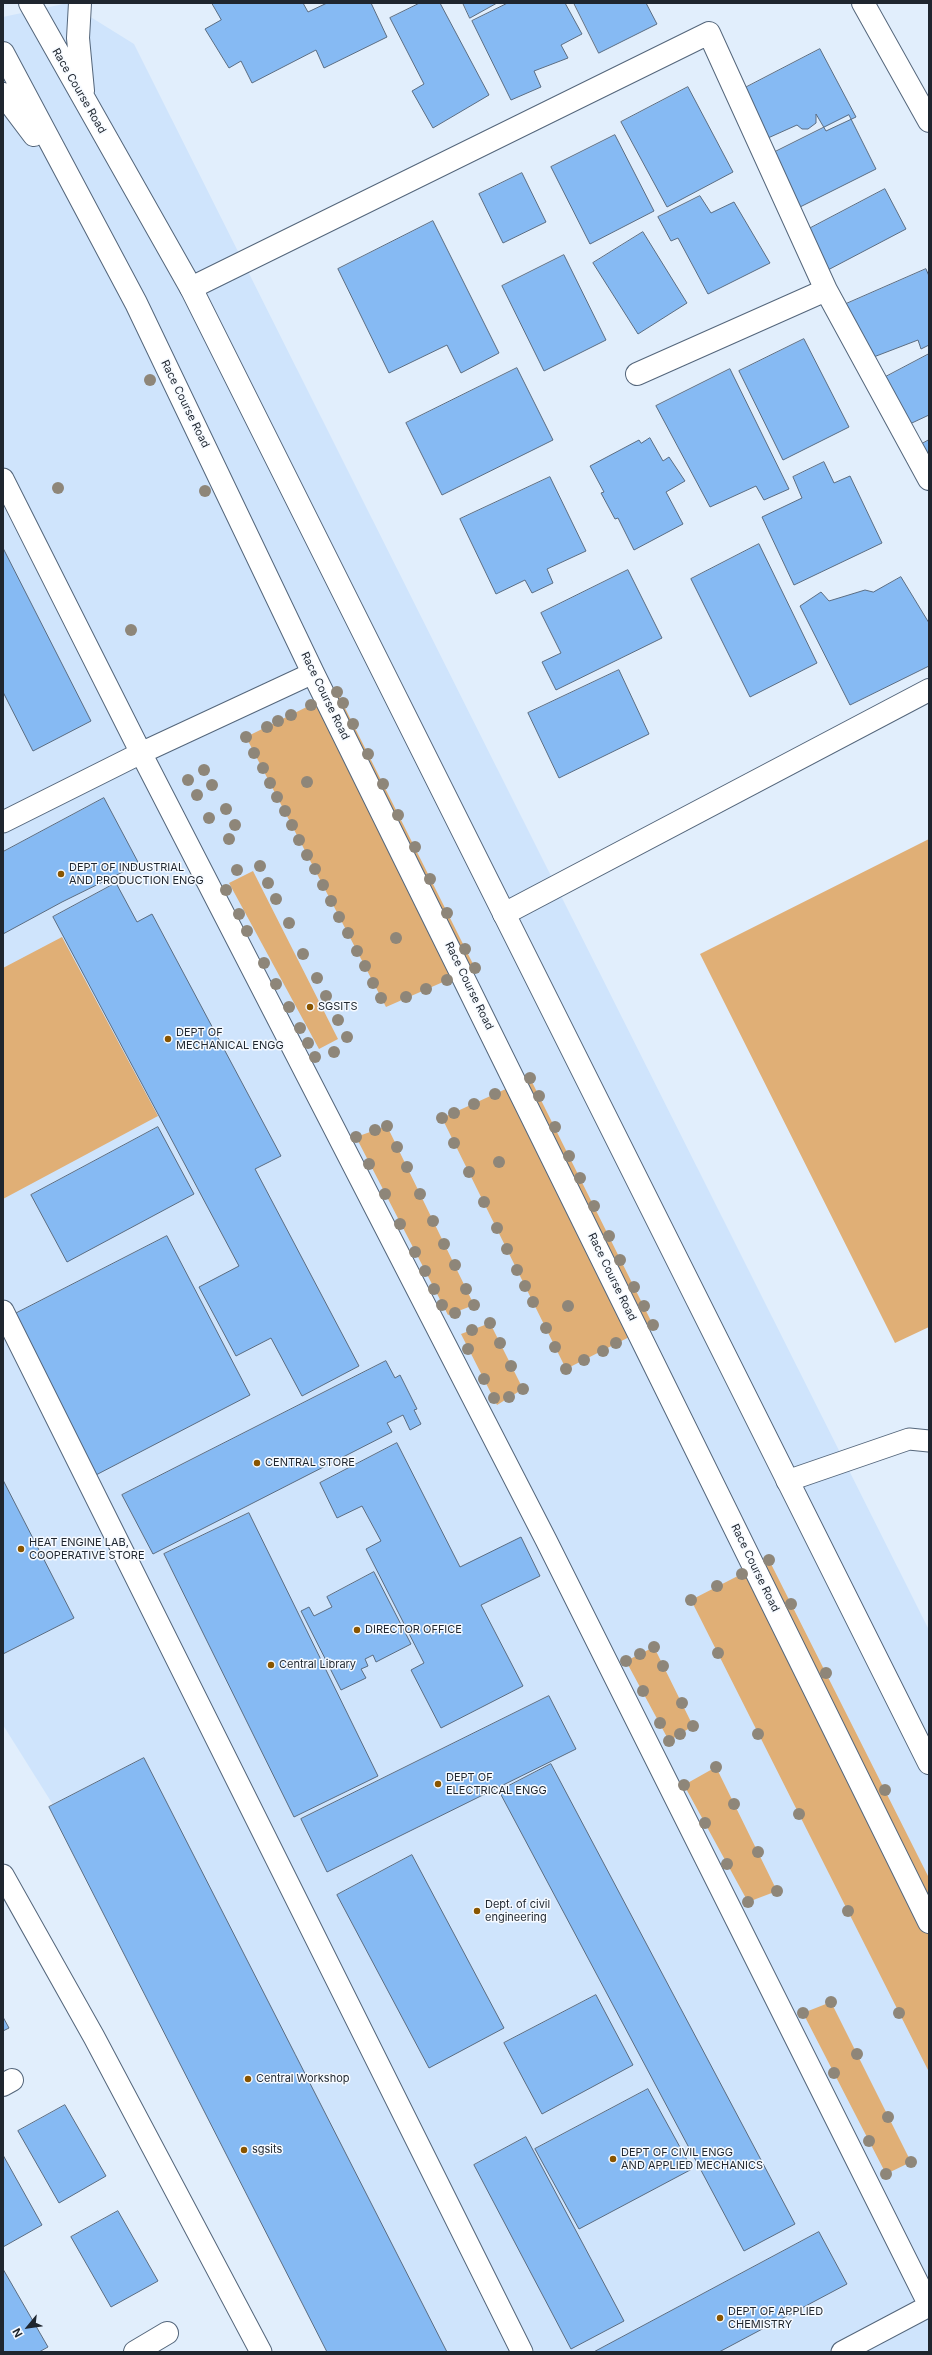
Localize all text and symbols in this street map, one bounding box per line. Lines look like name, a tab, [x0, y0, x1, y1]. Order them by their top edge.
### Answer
street label: Race Course Road	[49, 46, 109, 136]
street label: Race Course Road	[158, 358, 212, 450]
street label: Race Course Road	[298, 650, 352, 742]
place label: DEPT OF INDUSTRIAL AND PRODUCTION ENGG	[69, 861, 204, 887]
marker: DEPT OF INDUSTRIAL AND PRODUCTION ENGG	[56, 869, 66, 879]
street label: Race Course Road	[442, 940, 496, 1032]
place label: SGSITS	[318, 1000, 357, 1014]
marker: SGSITS	[305, 1002, 315, 1012]
place label: DEPT OF MECHANICAL ENGG	[176, 1026, 284, 1052]
marker: DEPT OF MECHANICAL ENGG	[163, 1034, 173, 1044]
street label: Race Course Road	[585, 1231, 639, 1323]
place label: CENTRAL STORE	[265, 1456, 355, 1470]
marker: CENTRAL STORE	[252, 1458, 262, 1468]
street label: Race Course Road	[728, 1522, 782, 1614]
place label: HEAT ENGINE LAB, COOPERATIVE STORE	[29, 1536, 145, 1562]
marker: HEAT ENGINE LAB, COOPERATIVE STORE	[16, 1544, 26, 1554]
place label: DIRECTOR OFFICE	[365, 1623, 462, 1637]
marker: DIRECTOR OFFICE	[352, 1625, 362, 1635]
place label: Central Library	[279, 1658, 356, 1672]
marker: Central Library	[266, 1660, 276, 1670]
place label: DEPT OF ELECTRICAL ENGG	[446, 1771, 547, 1797]
marker: DEPT OF ELECTRICAL ENGG	[433, 1779, 443, 1789]
place label: Dept. of civil engineering	[485, 1898, 550, 1924]
marker: Dept. of civil engineering	[472, 1906, 482, 1916]
place label: Central Workshop	[256, 2072, 349, 2086]
marker: Central Workshop	[243, 2074, 253, 2084]
place label: sgsits	[252, 2143, 282, 2157]
marker: sgsits	[239, 2145, 249, 2155]
place label: DEPT OF CIVIL ENGG AND APPLIED MECHANICS	[621, 2146, 763, 2172]
marker: DEPT OF CIVIL ENGG AND APPLIED MECHANICS	[608, 2154, 618, 2164]
place label: DEPT OF APPLIED CHEMISTRY	[728, 2305, 823, 2331]
north arrow	[8, 2307, 48, 2347]
marker: DEPT OF APPLIED CHEMISTRY	[715, 2313, 725, 2323]
text: N	[9, 2326, 26, 2340]

